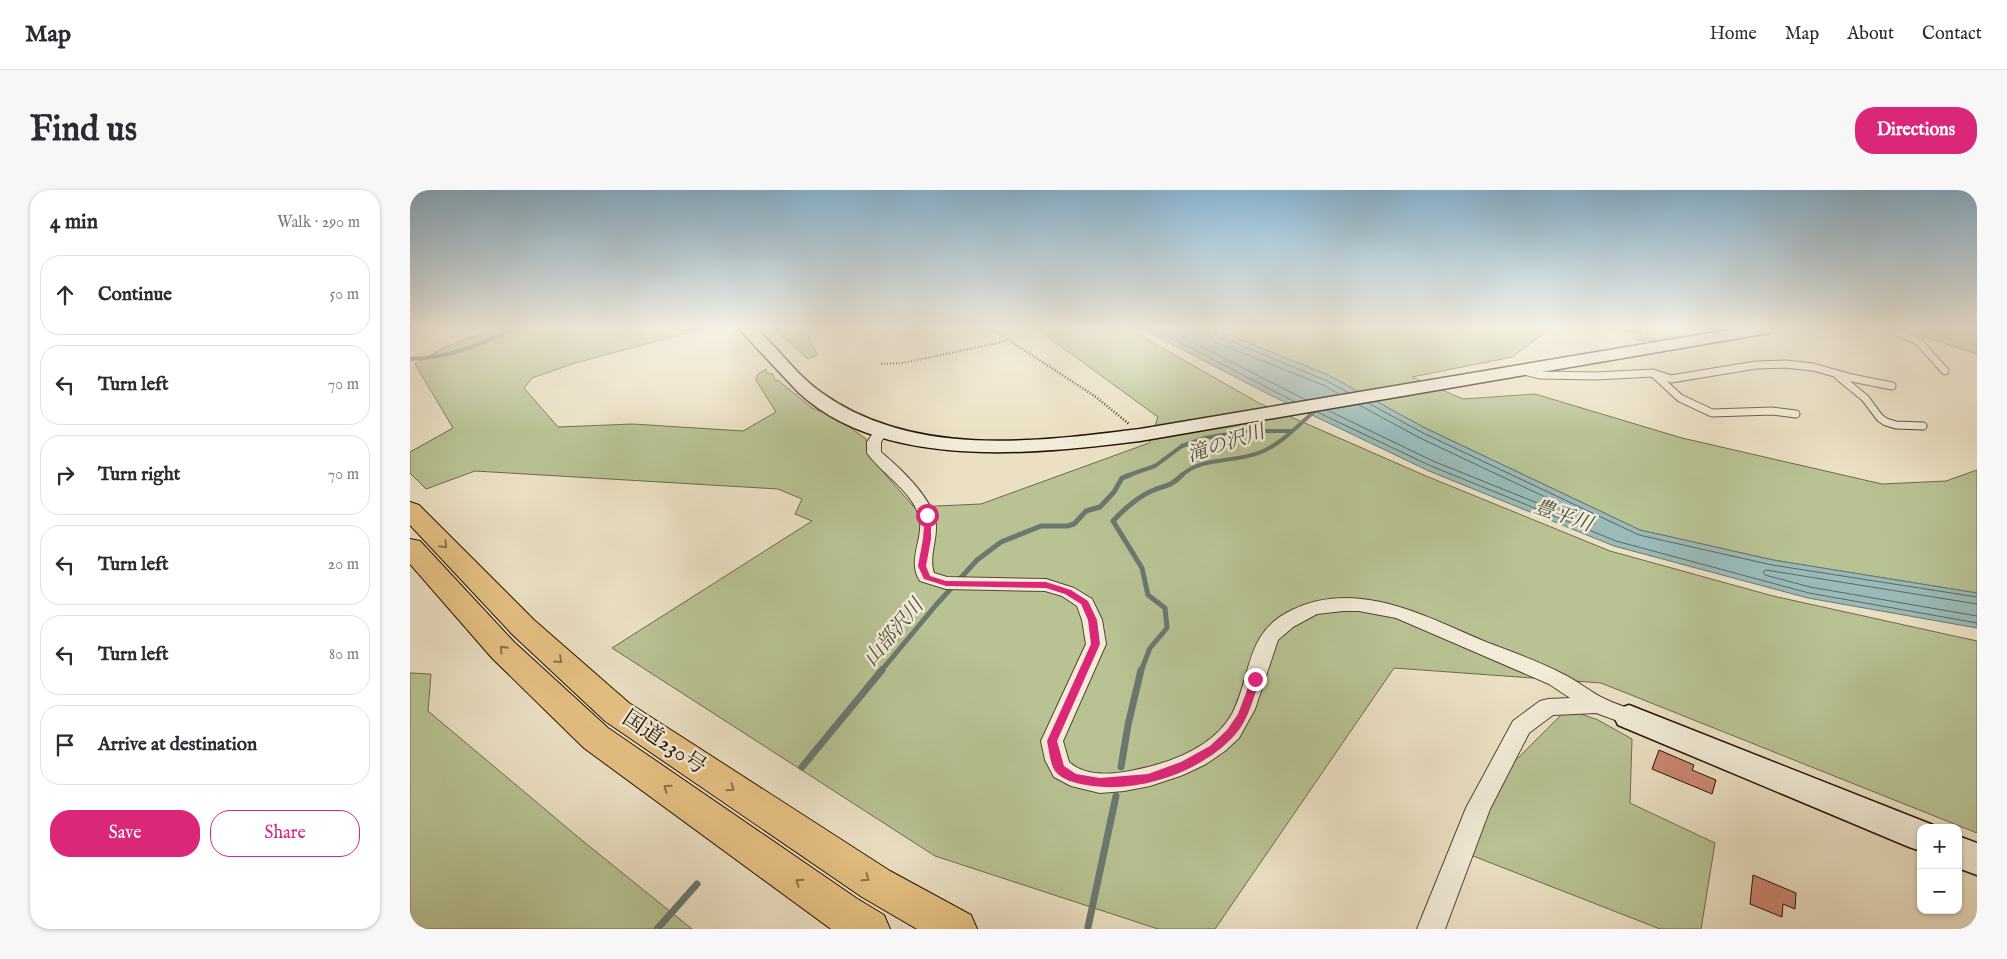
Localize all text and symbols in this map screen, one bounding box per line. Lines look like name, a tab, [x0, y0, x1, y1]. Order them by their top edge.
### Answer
text: Map	[25, 19, 71, 50]
text: Home	[1710, 23, 1757, 46]
text: Map	[1785, 23, 1819, 46]
text: About	[1847, 23, 1894, 46]
text: Contact	[1922, 23, 1982, 46]
button: Directions	[1855, 107, 1977, 154]
text: Find us	[30, 108, 137, 153]
text: 4 min	[50, 209, 98, 236]
text: Walk · 290 m	[277, 213, 360, 233]
icon: ahead	[51, 281, 79, 309]
text: Continue	[98, 283, 172, 307]
text: 50 m	[330, 285, 359, 305]
icon: left	[51, 371, 79, 399]
text: Turn left	[98, 373, 169, 397]
text: 70 m	[328, 375, 359, 395]
water label: 滝の沢川	[1184, 419, 1270, 468]
icon: right	[51, 461, 79, 489]
text: Turn right	[98, 463, 180, 487]
text: 70 m	[328, 465, 359, 485]
water label: 豊平川	[1531, 494, 1597, 538]
route start	[916, 504, 939, 527]
one-way arrow	[438, 539, 447, 548]
icon: left	[51, 551, 79, 579]
text: Turn left	[98, 553, 169, 577]
text: 20 m	[328, 555, 359, 575]
water label: 山部沢川	[859, 593, 931, 672]
icon: left	[51, 641, 79, 669]
text: Turn left	[98, 643, 169, 667]
text: 80 m	[329, 645, 359, 665]
one-way arrow	[500, 646, 509, 655]
one-way arrow	[554, 654, 563, 663]
route end	[1244, 668, 1267, 691]
street label: 国道230号	[617, 705, 711, 781]
icon: arrive	[51, 731, 79, 759]
text: Arrive at destination	[98, 733, 257, 757]
one-way arrow	[725, 782, 735, 791]
one-way arrow	[663, 785, 673, 794]
button: Save	[50, 810, 200, 857]
button: Share	[210, 810, 360, 857]
map controls	[1917, 824, 1962, 914]
button: +	[1917, 824, 1962, 869]
button: −	[1917, 869, 1962, 914]
one-way arrow	[861, 872, 870, 881]
one-way arrow	[795, 879, 805, 888]

